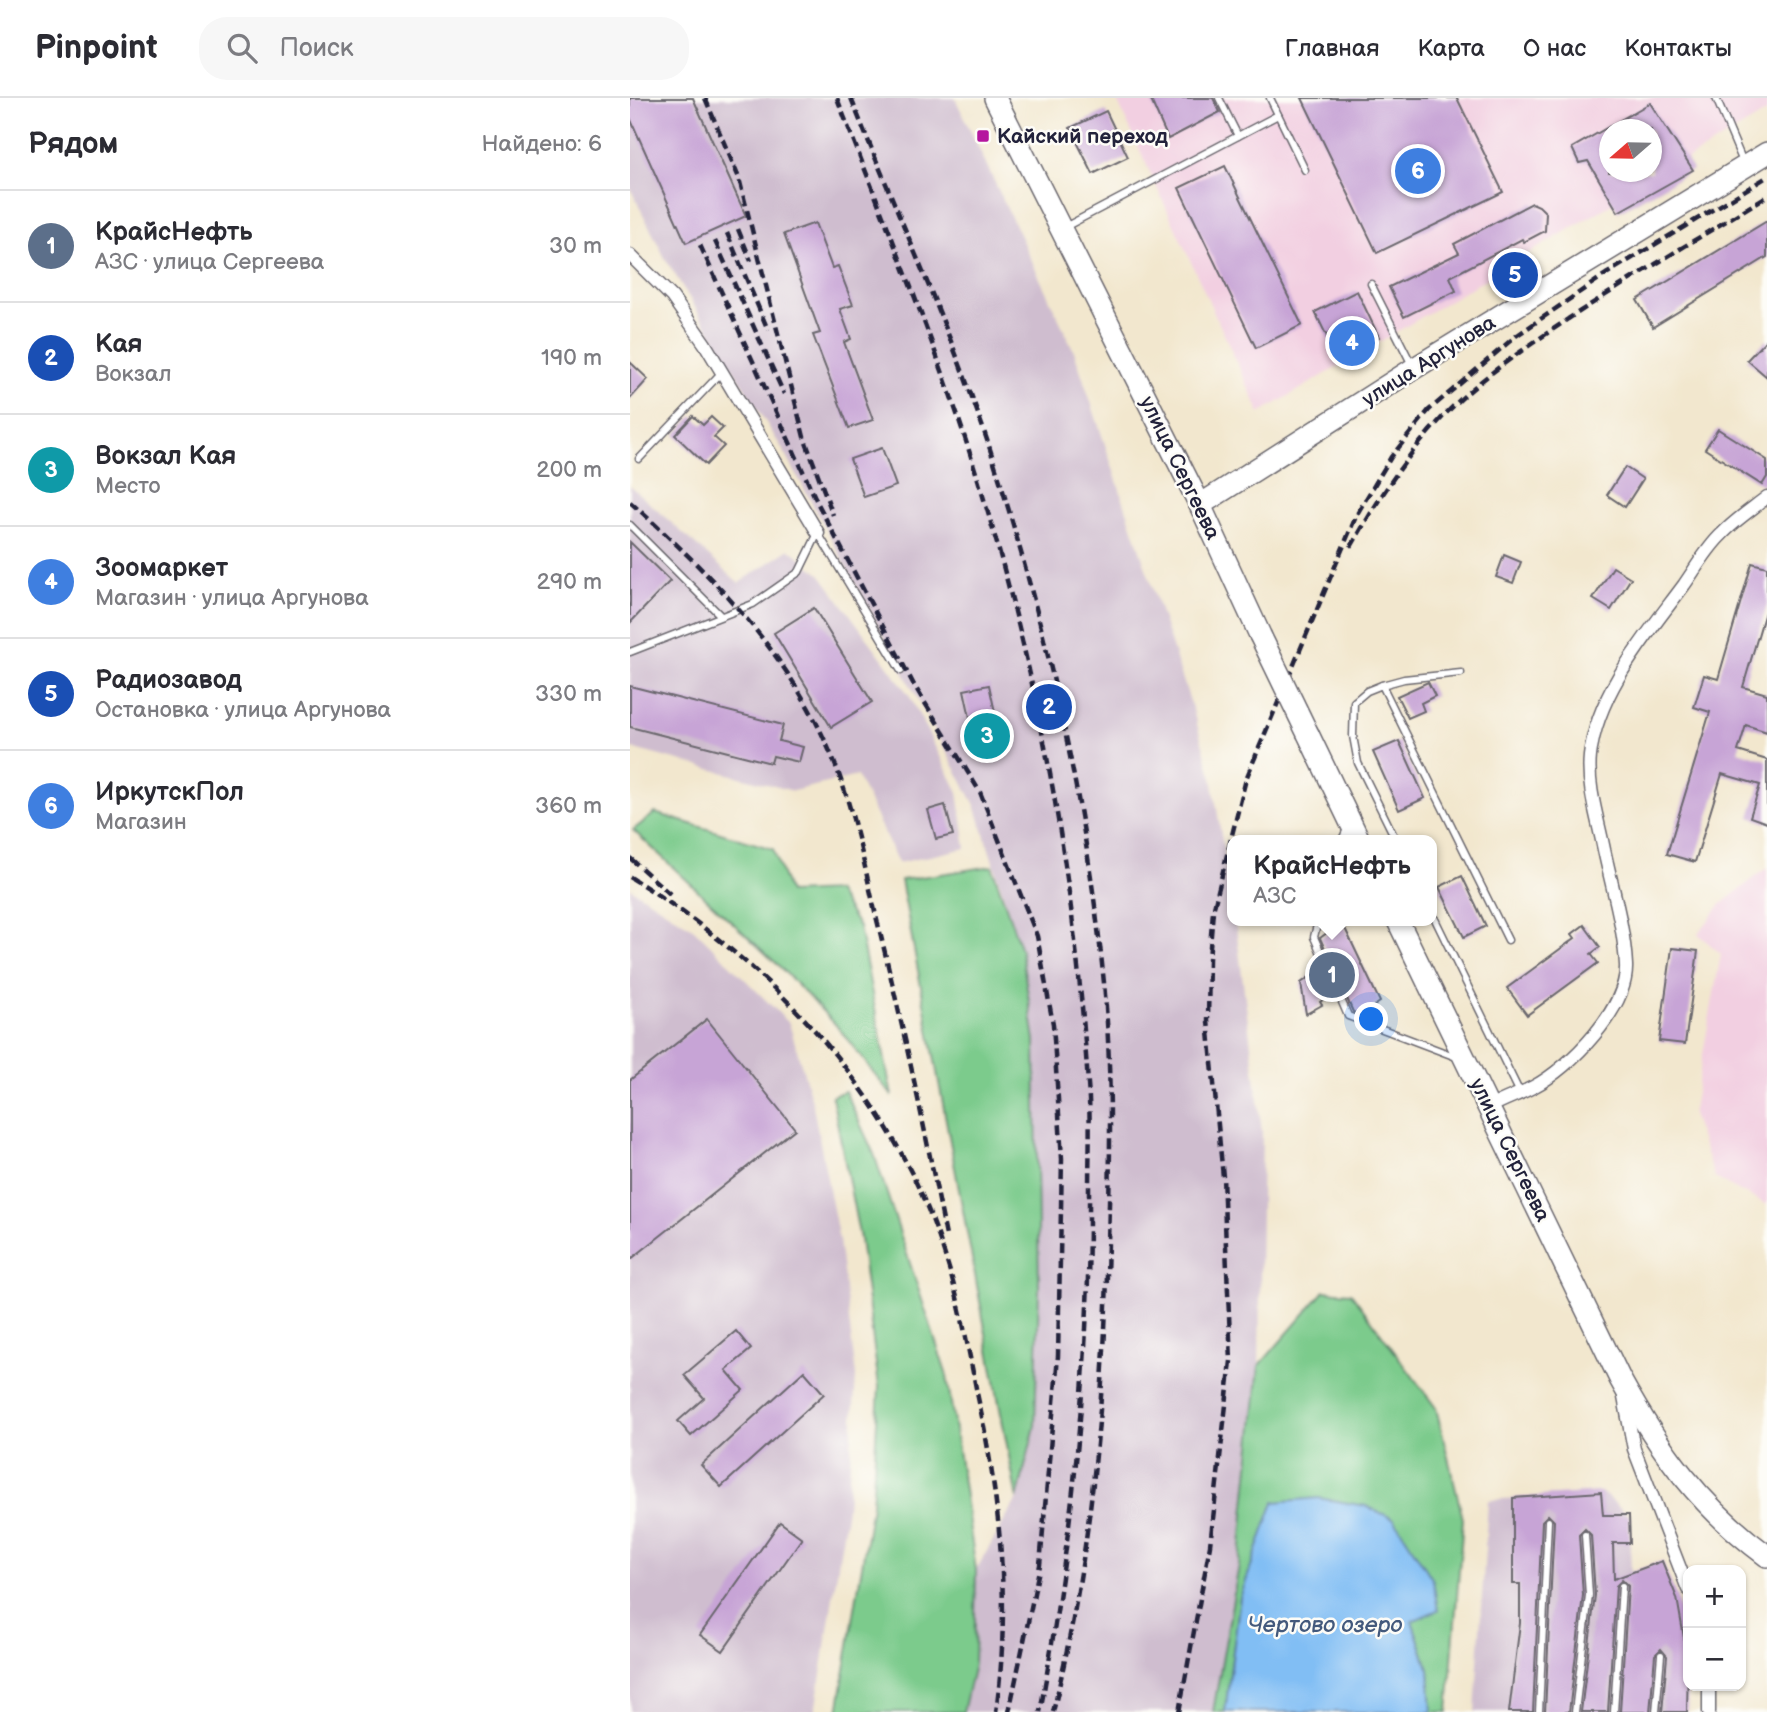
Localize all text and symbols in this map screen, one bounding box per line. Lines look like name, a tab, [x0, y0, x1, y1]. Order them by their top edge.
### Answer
search box	[199, 17, 689, 80]
text: Pinpoint	[35, 28, 157, 68]
icon: search	[223, 29, 261, 67]
text: Поиск	[279, 33, 354, 64]
text: Главная	[1285, 34, 1379, 63]
text: Карта	[1417, 34, 1485, 63]
text: О нас	[1523, 34, 1586, 63]
text: Контакты	[1624, 34, 1732, 63]
north arrow	[1599, 119, 1662, 182]
place label: Кайский переход	[997, 124, 1168, 149]
text: Рядом	[28, 126, 118, 162]
marker: Кайский переход	[975, 128, 991, 144]
text: Найдено: 6	[481, 130, 602, 158]
pin: 6	[1395, 145, 1441, 197]
text: КрайсНефть	[95, 217, 253, 248]
text: 1	[46, 232, 56, 260]
text: 30 m	[549, 232, 602, 260]
text: АЗС · улица Сергеева	[95, 248, 324, 276]
pin: 5	[1492, 249, 1538, 301]
street label: улица Аргунова	[1358, 310, 1501, 412]
pin: 4	[1329, 317, 1375, 369]
text: Кая	[95, 329, 143, 360]
text: 2	[44, 344, 58, 372]
text: 190 m	[541, 344, 602, 372]
text: Вокзал	[95, 360, 172, 388]
street label: улица Сергеева	[1134, 392, 1226, 544]
text: Вокзал Кая	[95, 441, 236, 472]
text: 3	[44, 456, 58, 484]
text: 200 m	[536, 456, 602, 484]
text: Место	[95, 472, 161, 500]
text: Зоомаркет	[95, 553, 228, 584]
text: 4	[44, 568, 58, 596]
text: 290 m	[536, 568, 602, 596]
text: Магазин · улица Аргунова	[95, 584, 369, 612]
text: Радиозавод	[95, 665, 242, 696]
text: 5	[44, 680, 58, 708]
text: 330 m	[535, 680, 602, 708]
pin: 2	[1026, 681, 1072, 733]
text: Остановка · улица Аргунова	[95, 696, 391, 724]
pin: 3	[964, 710, 1010, 762]
text: ИркутскПол	[95, 777, 244, 808]
text: 6	[44, 792, 58, 820]
text: 360 m	[535, 792, 602, 820]
text: Магазин	[95, 808, 187, 836]
popup	[1227, 835, 1437, 926]
text: КрайсНефть	[1253, 851, 1411, 882]
text: АЗС	[1253, 882, 1296, 910]
pin: 1	[1309, 949, 1355, 1001]
your location	[1354, 1002, 1388, 1036]
street label: улица Сергеева	[1464, 1074, 1556, 1226]
map controls	[1683, 1565, 1746, 1691]
button: +	[1683, 1565, 1746, 1628]
water label: Чертово озеро	[1248, 1611, 1402, 1639]
button: −	[1683, 1628, 1746, 1691]

